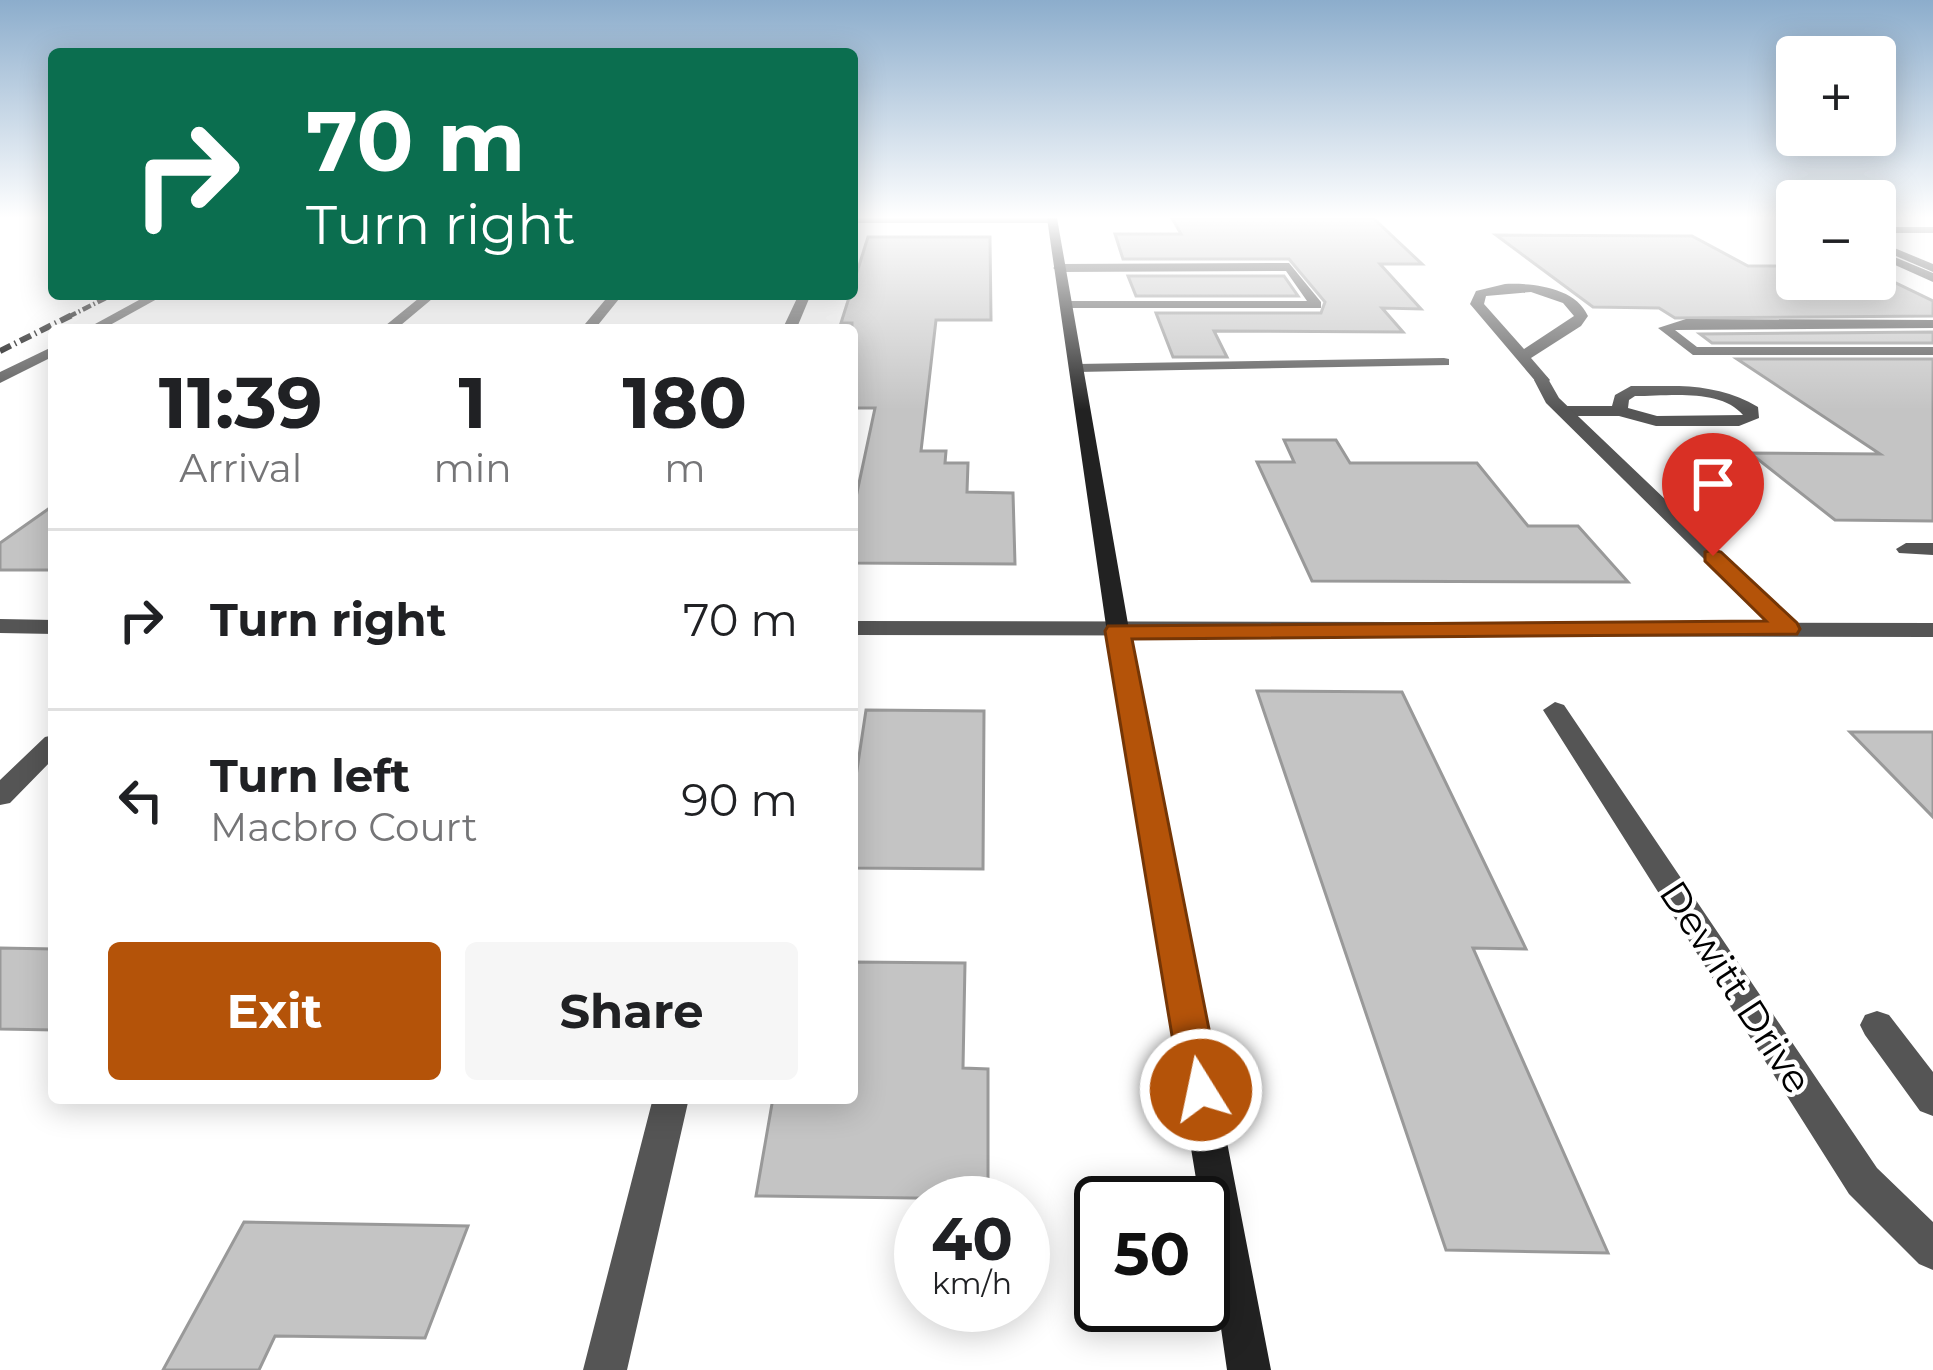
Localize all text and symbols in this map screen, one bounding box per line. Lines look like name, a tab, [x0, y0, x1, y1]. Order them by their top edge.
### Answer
map controls	[1776, 36, 1896, 300]
button: +	[1776, 36, 1896, 156]
text: 70 m	[306, 90, 525, 192]
icon: right	[108, 96, 264, 252]
button: −	[1776, 180, 1896, 300]
text: Turn right	[306, 192, 576, 258]
text: 11:39	[159, 358, 323, 446]
text: 1	[458, 358, 487, 446]
text: 180	[623, 358, 747, 446]
pin	[1662, 433, 1764, 556]
text: Arrival	[179, 444, 302, 492]
text: min	[433, 444, 512, 492]
text: m	[664, 444, 706, 492]
icon: arrive	[1680, 451, 1746, 517]
icon: right	[108, 587, 174, 653]
text: Turn right	[210, 592, 446, 647]
text: 70 m	[683, 592, 798, 647]
text: Turn left	[210, 748, 410, 803]
icon: left	[108, 767, 174, 833]
text: 90 m	[681, 772, 798, 827]
text: Macbro Court	[210, 803, 478, 851]
street label: Dewitt Drive	[1650, 872, 1822, 1102]
button: Exit	[108, 942, 441, 1080]
button: Share	[465, 942, 798, 1080]
position arrow	[1138, 1027, 1264, 1153]
speed limit sign: 50	[1074, 1176, 1230, 1332]
text: 40	[931, 1202, 1013, 1275]
text: km/h	[932, 1265, 1012, 1302]

